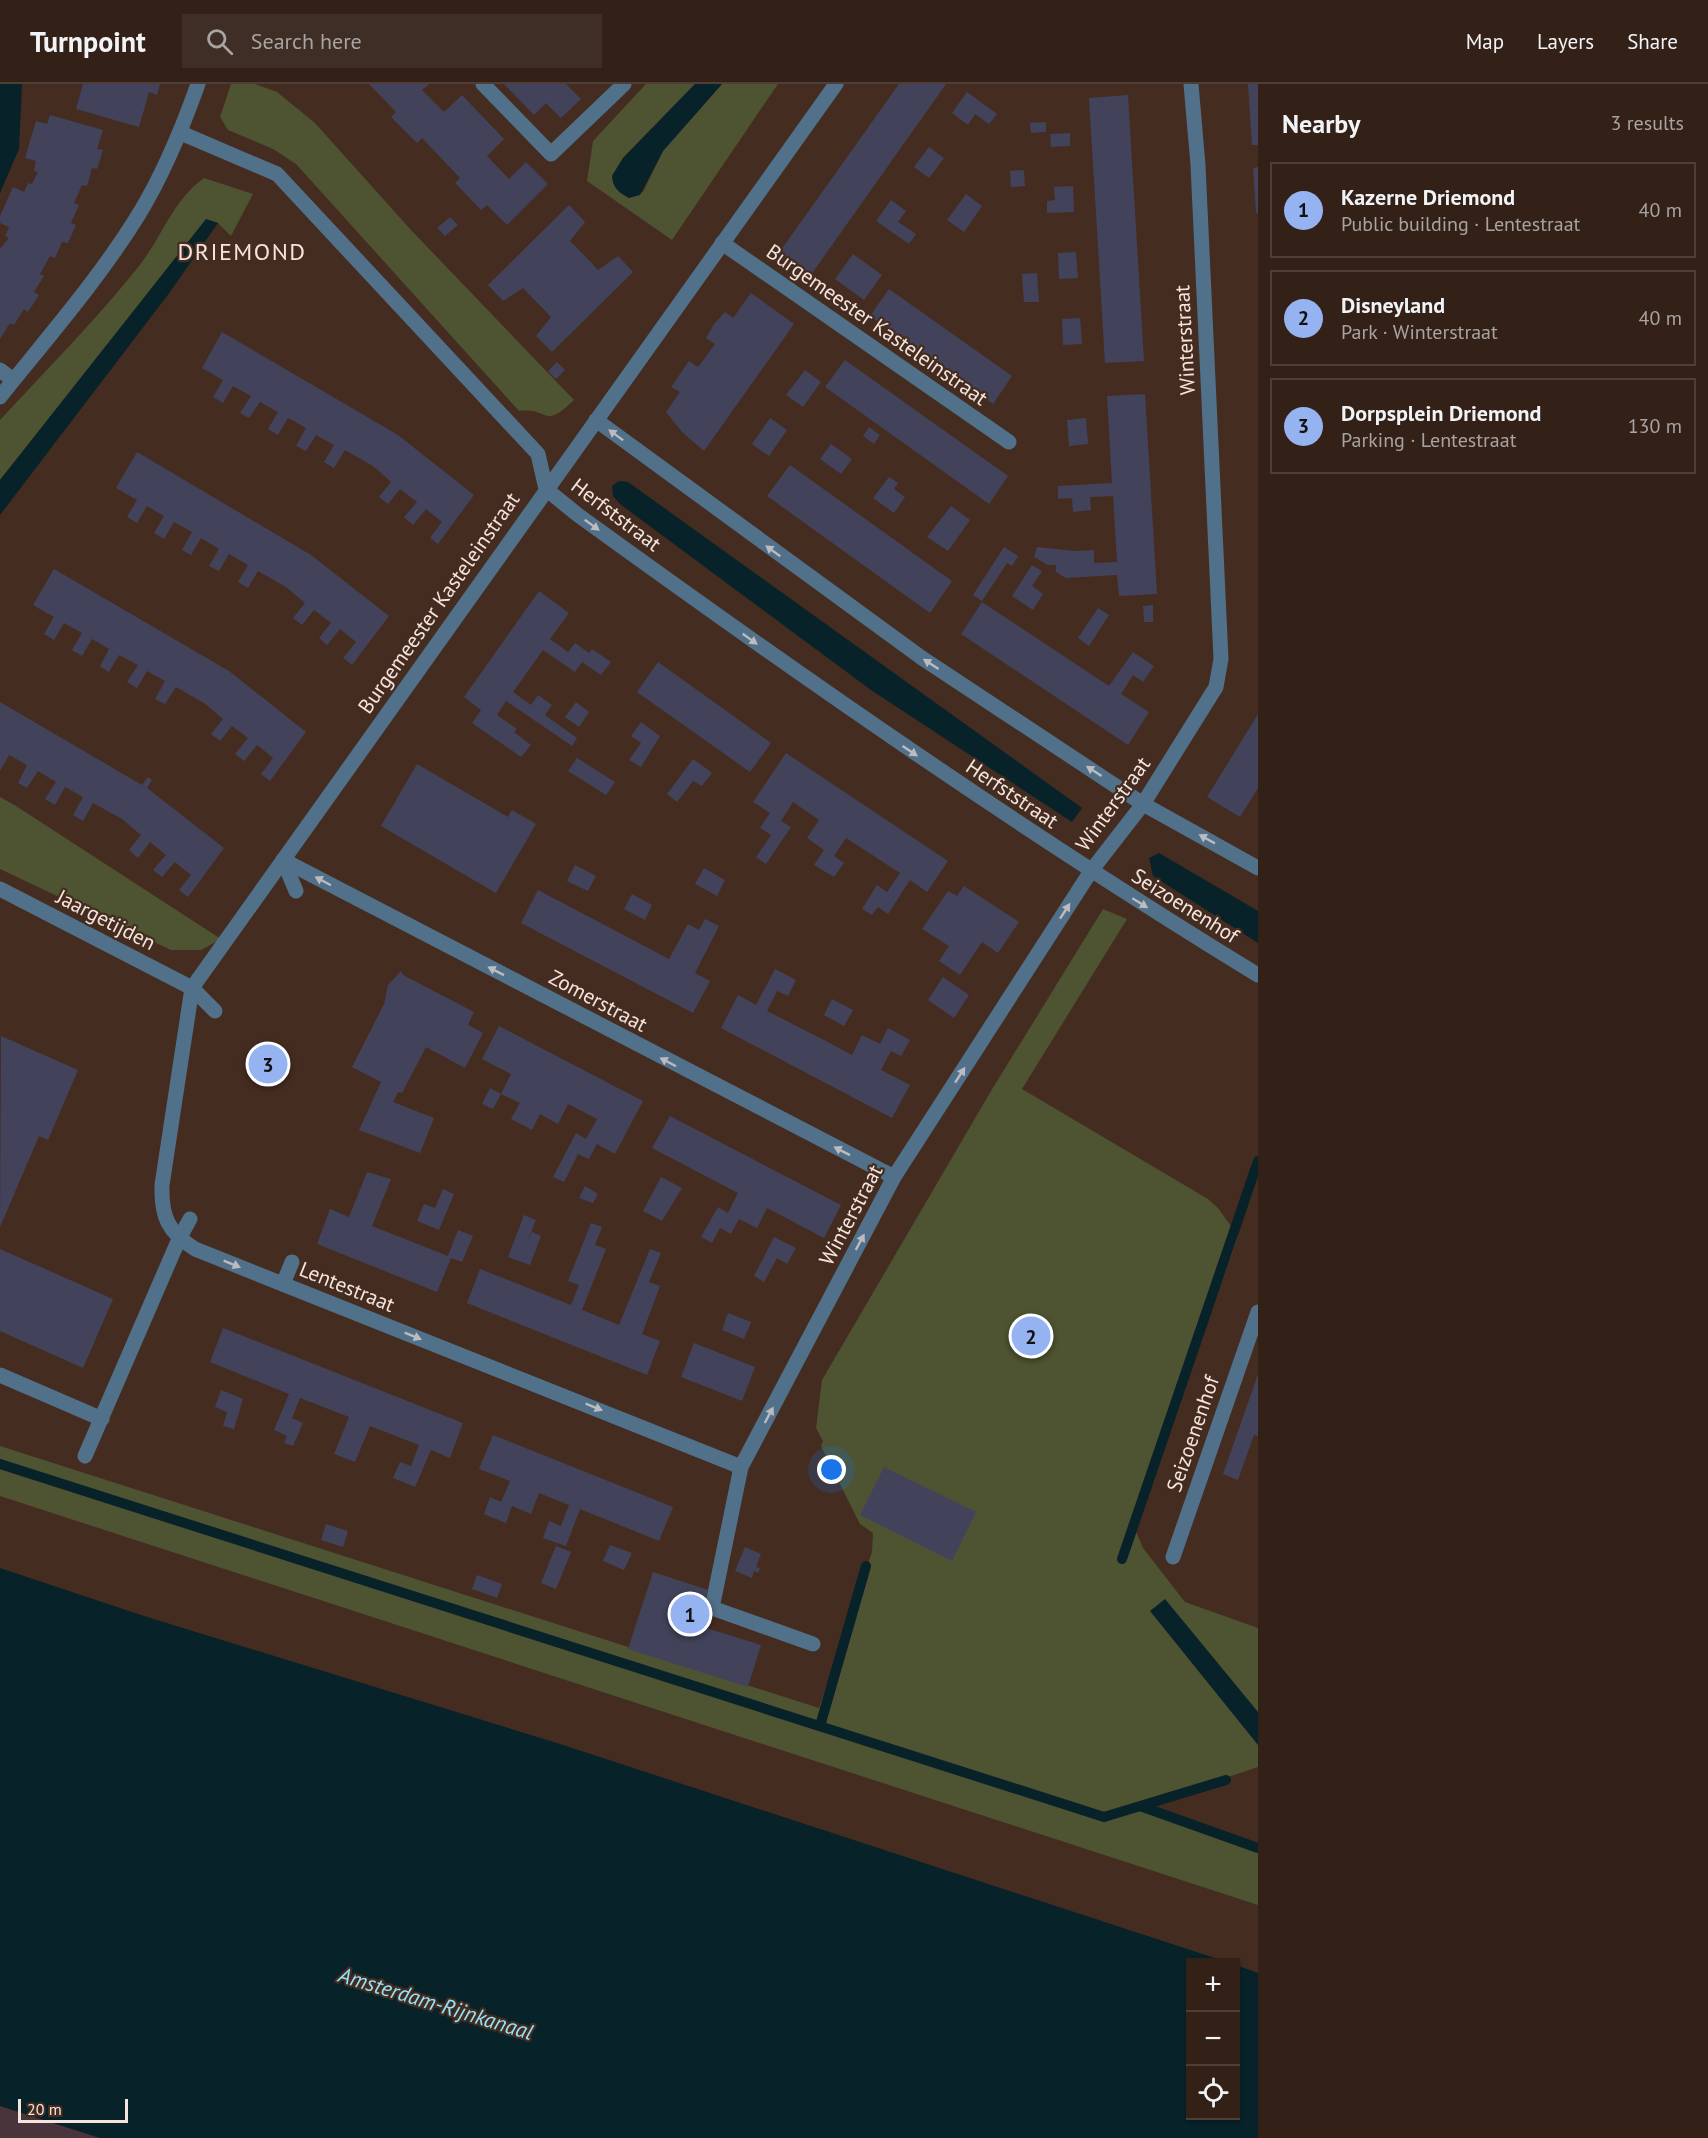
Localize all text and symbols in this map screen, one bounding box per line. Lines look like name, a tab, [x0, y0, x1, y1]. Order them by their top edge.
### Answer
search box	[182, 14, 602, 68]
text: Turnpoint	[30, 23, 146, 60]
icon: search	[203, 25, 236, 58]
text: Search here	[251, 27, 362, 55]
text: Map	[1466, 28, 1504, 55]
text: Layers	[1537, 28, 1594, 55]
text: Share	[1627, 28, 1678, 55]
text: Nearby	[1282, 107, 1360, 140]
text: 3 results	[1611, 110, 1684, 136]
text: Kazerne Driemond	[1341, 183, 1515, 211]
text: 1	[1298, 197, 1309, 223]
text: 40 m	[1639, 197, 1682, 223]
text: Public building · Lentestraat	[1341, 211, 1580, 237]
district label: DRIEMOND	[177, 236, 307, 267]
street label: Burgemeester Kasteleinstraat	[761, 238, 993, 411]
street label: Winterstraat	[1168, 284, 1201, 396]
text: Disneyland	[1341, 291, 1445, 319]
text: 2	[1298, 305, 1309, 331]
text: 40 m	[1639, 305, 1682, 331]
text: Park · Winterstraat	[1341, 319, 1498, 345]
text: Dorpsplein Driemond	[1341, 399, 1541, 427]
text: 3	[1298, 413, 1309, 439]
text: 130 m	[1628, 413, 1682, 439]
text: Parking · Lentestraat	[1341, 427, 1516, 453]
one-way arrow	[608, 429, 624, 441]
street label: Herfststraat	[566, 472, 667, 557]
street label: Burgemeester Kasteleinstraat	[352, 487, 525, 719]
one-way arrow	[583, 519, 599, 531]
one-way arrow	[765, 545, 780, 557]
one-way arrow	[741, 633, 757, 645]
one-way arrow	[923, 659, 939, 670]
one-way arrow	[901, 745, 918, 756]
street label: Winterstraat	[1069, 751, 1156, 856]
street label: Herfststraat	[961, 753, 1064, 834]
one-way arrow	[1086, 766, 1102, 777]
one-way arrow	[1198, 834, 1215, 844]
street label: Seizoenenhof	[1127, 862, 1245, 950]
one-way arrow	[314, 876, 331, 886]
street label: Jaargetijden	[51, 883, 160, 956]
one-way arrow	[1132, 897, 1148, 908]
one-way arrow	[1059, 903, 1070, 919]
street label: Zomerstraat	[544, 963, 652, 1038]
one-way arrow	[487, 966, 504, 976]
pin: 3	[248, 1042, 288, 1086]
one-way arrow	[660, 1057, 677, 1067]
one-way arrow	[954, 1067, 965, 1083]
one-way arrow	[833, 1146, 850, 1156]
street label: Winterstraat	[813, 1160, 888, 1270]
one-way arrow	[855, 1234, 865, 1251]
street label: Lentestraat	[296, 1255, 399, 1318]
one-way arrow	[223, 1259, 241, 1269]
pin: 2	[1012, 1314, 1050, 1358]
one-way arrow	[404, 1331, 422, 1341]
street label: Seizoenenhof	[1160, 1371, 1225, 1496]
one-way arrow	[585, 1403, 603, 1412]
one-way arrow	[763, 1406, 773, 1424]
your location	[817, 1455, 846, 1484]
pin: 1	[670, 1592, 710, 1636]
map controls	[1186, 1958, 1240, 2120]
button: +	[1186, 1958, 1240, 2012]
water label: Amsterdam-Rijnkanaal	[334, 1960, 537, 2046]
button: −	[1186, 2012, 1240, 2066]
button: locate	[1186, 2066, 1240, 2120]
scale bar	[18, 2096, 128, 2124]
text: 20 m	[27, 2099, 62, 2119]

